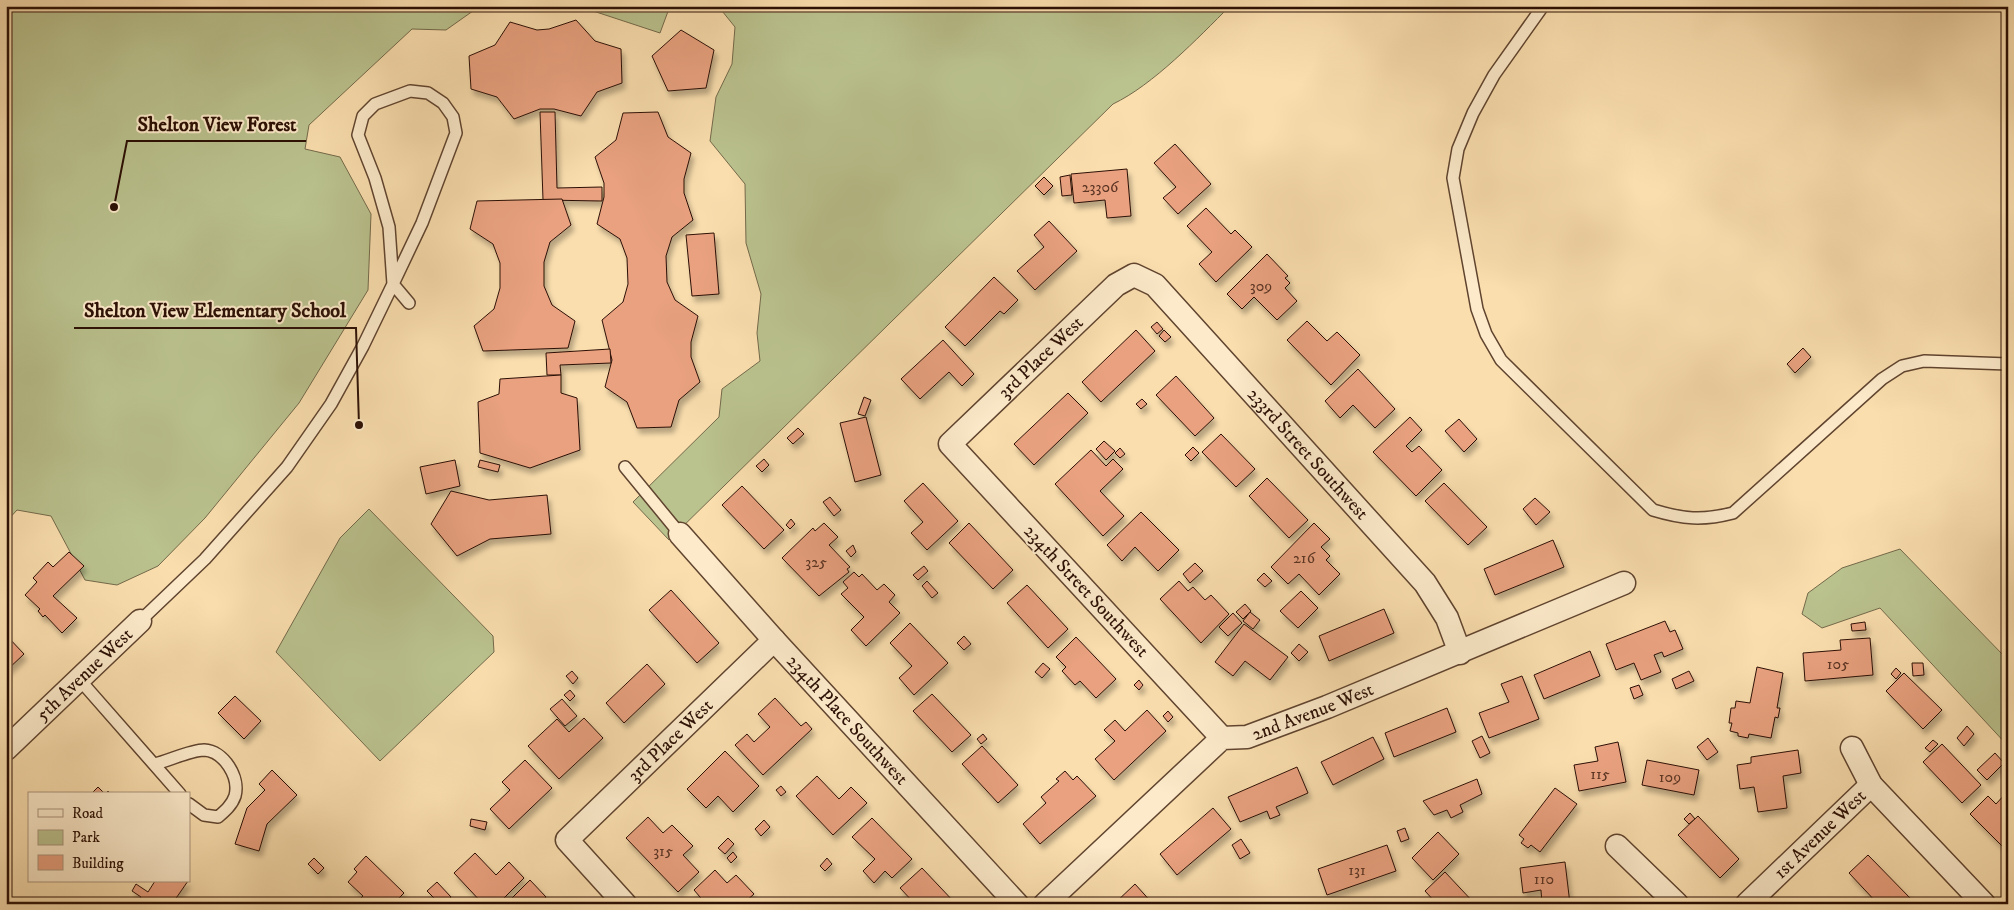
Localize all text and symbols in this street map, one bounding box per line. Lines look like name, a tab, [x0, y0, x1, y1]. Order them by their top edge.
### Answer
callout: Shelton View Forest	[127, 106, 306, 141]
text: Shelton View Forest	[137, 113, 297, 138]
house number: 23306	[1082, 177, 1119, 197]
house number: 309	[1250, 276, 1272, 296]
callout: Shelton View Elementary School	[74, 293, 356, 328]
text: Shelton View Elementary School	[84, 299, 347, 324]
street label: 3rd Place West	[993, 311, 1088, 403]
street label: 233rd Street Southwest	[1242, 383, 1374, 524]
street label: 234th Street Southwest	[1019, 520, 1153, 662]
house number: 216	[1293, 548, 1316, 568]
house number: 325	[805, 552, 827, 572]
street label: 5th Avenue West	[31, 623, 137, 726]
street label: 234th Place Southwest	[782, 650, 913, 790]
house number: 105	[1827, 654, 1849, 674]
street label: 2nd Avenue West	[1249, 677, 1377, 746]
street label: 3rd Place West	[623, 694, 718, 786]
house number: 115	[1590, 764, 1610, 784]
house number: 109	[1659, 767, 1681, 787]
street label: 1st Avenue West	[1769, 784, 1871, 884]
legend	[28, 792, 190, 882]
text: Road	[72, 804, 104, 823]
text: Park	[72, 828, 101, 847]
house number: 315	[653, 841, 673, 861]
text: Building	[72, 854, 124, 873]
house number: 131	[1348, 860, 1366, 880]
house number: 110	[1534, 869, 1554, 889]

